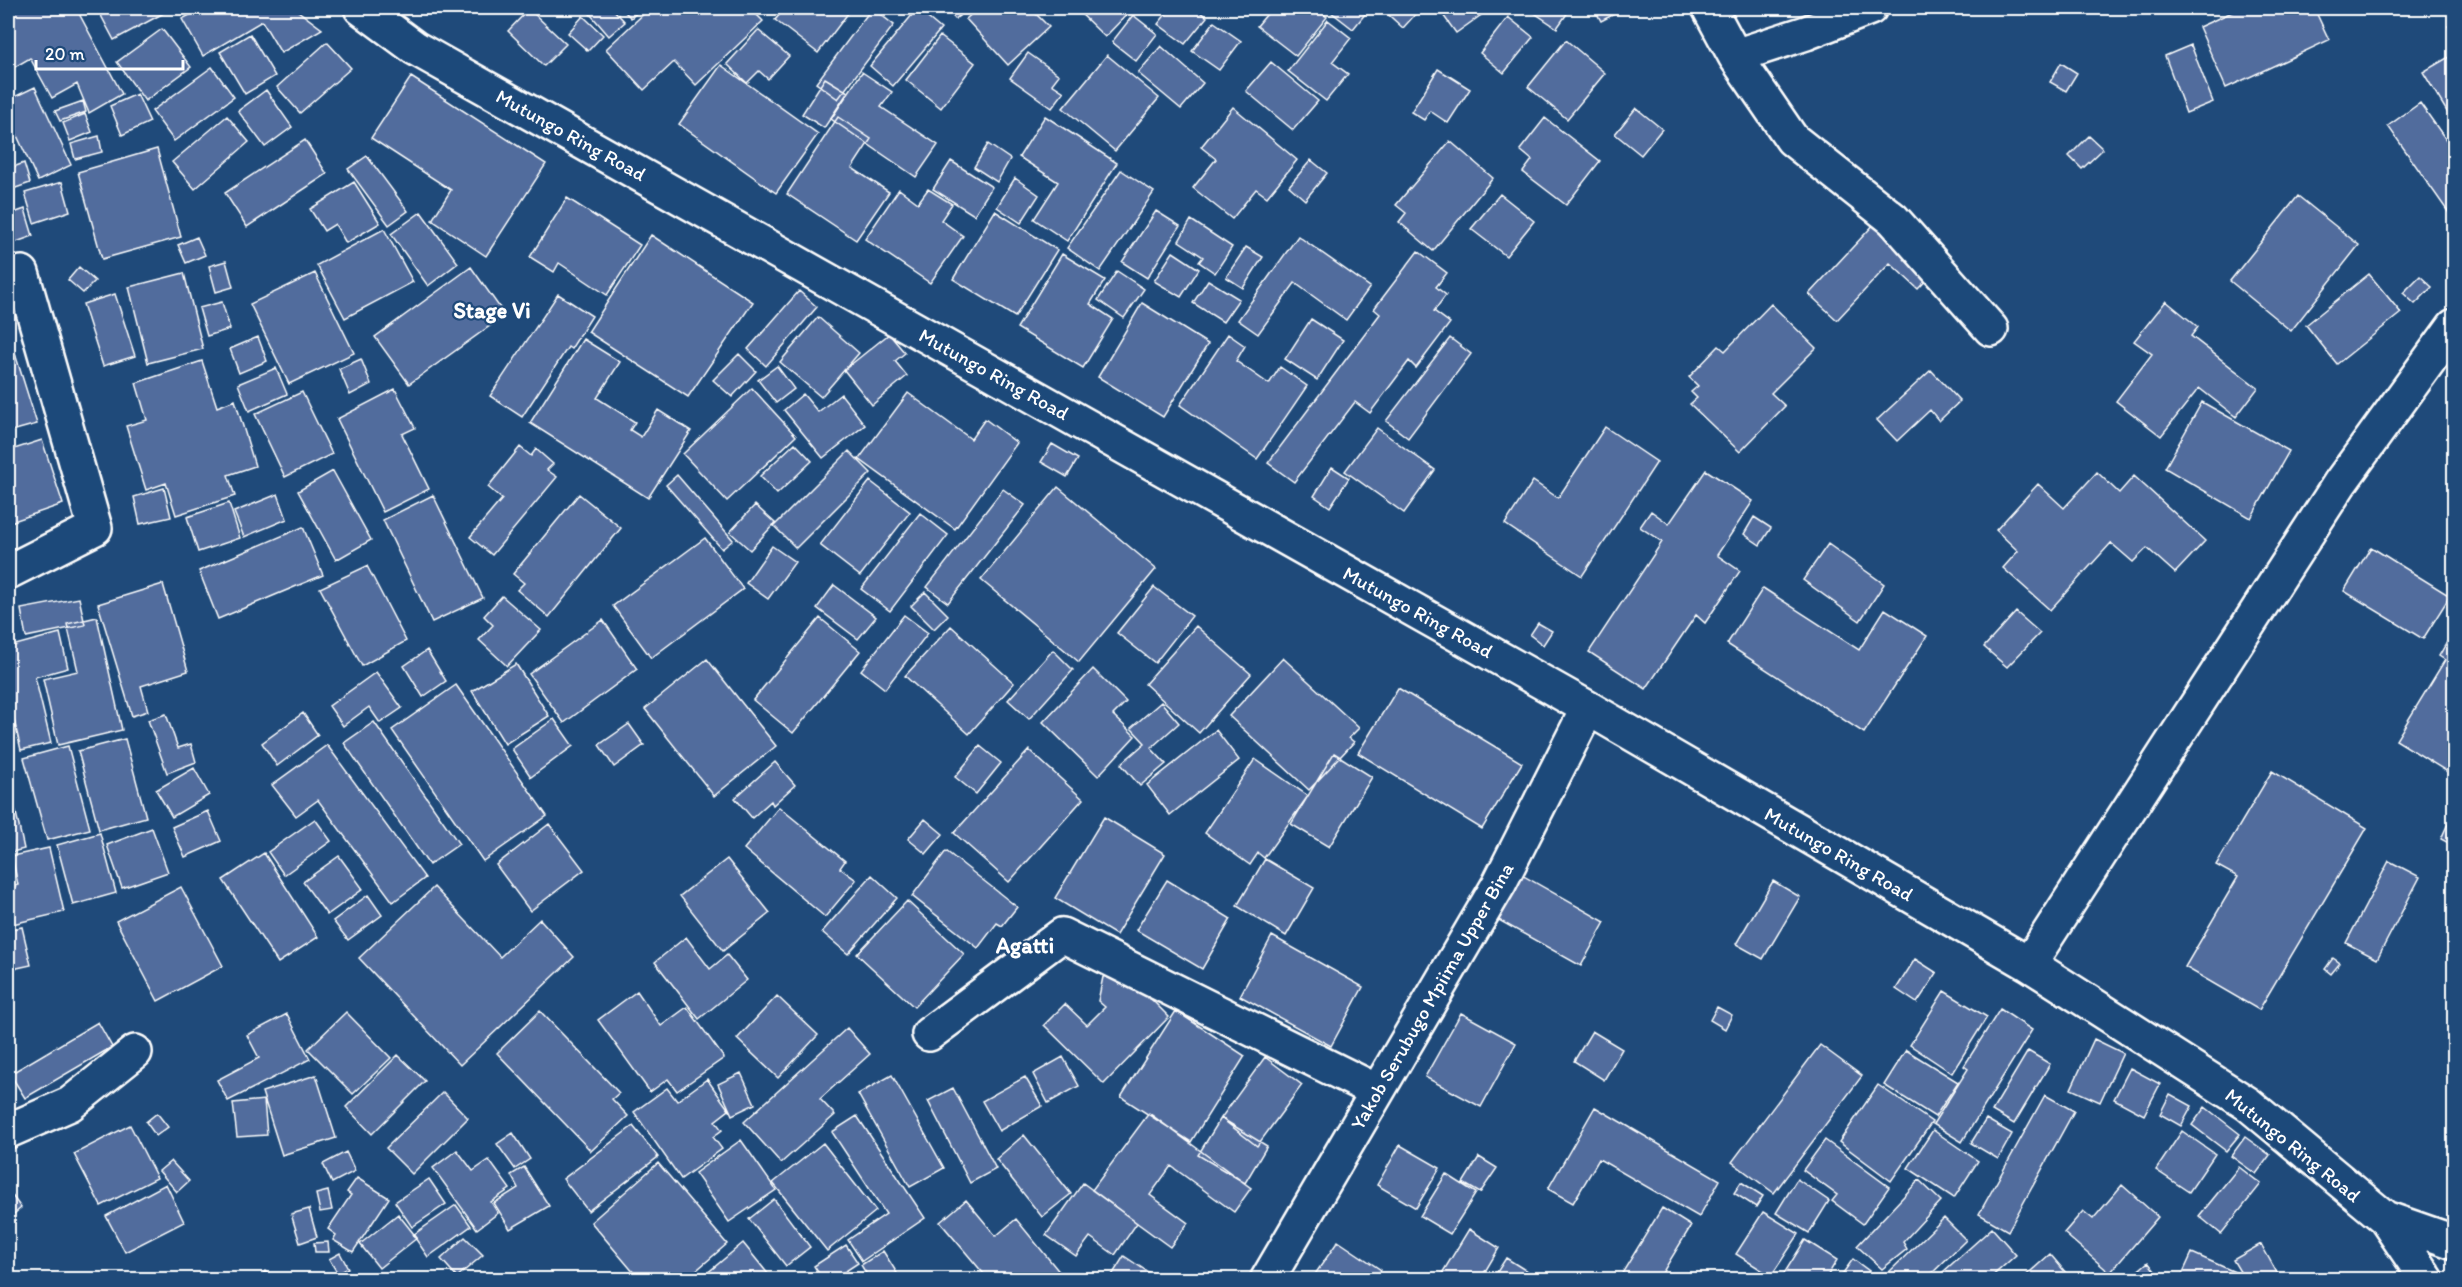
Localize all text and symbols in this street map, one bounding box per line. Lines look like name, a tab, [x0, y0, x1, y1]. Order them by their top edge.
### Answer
scale bar	[36, 33, 183, 71]
text: 20 m	[45, 43, 85, 65]
street label: Mutungo Ring Road	[492, 84, 650, 186]
district label: Stage Vi	[453, 297, 531, 324]
street label: Mutungo Ring Road	[915, 323, 1073, 425]
street label: Mutungo Ring Road	[1339, 561, 1497, 663]
street label: Mutungo Ring Road	[1760, 802, 1918, 906]
street label: Yakob Serubugo Mpiima Upper Bina	[1345, 857, 1519, 1134]
district label: Agatti	[995, 932, 1054, 959]
street label: Mutungo Ring Road	[2220, 1083, 2366, 1207]

